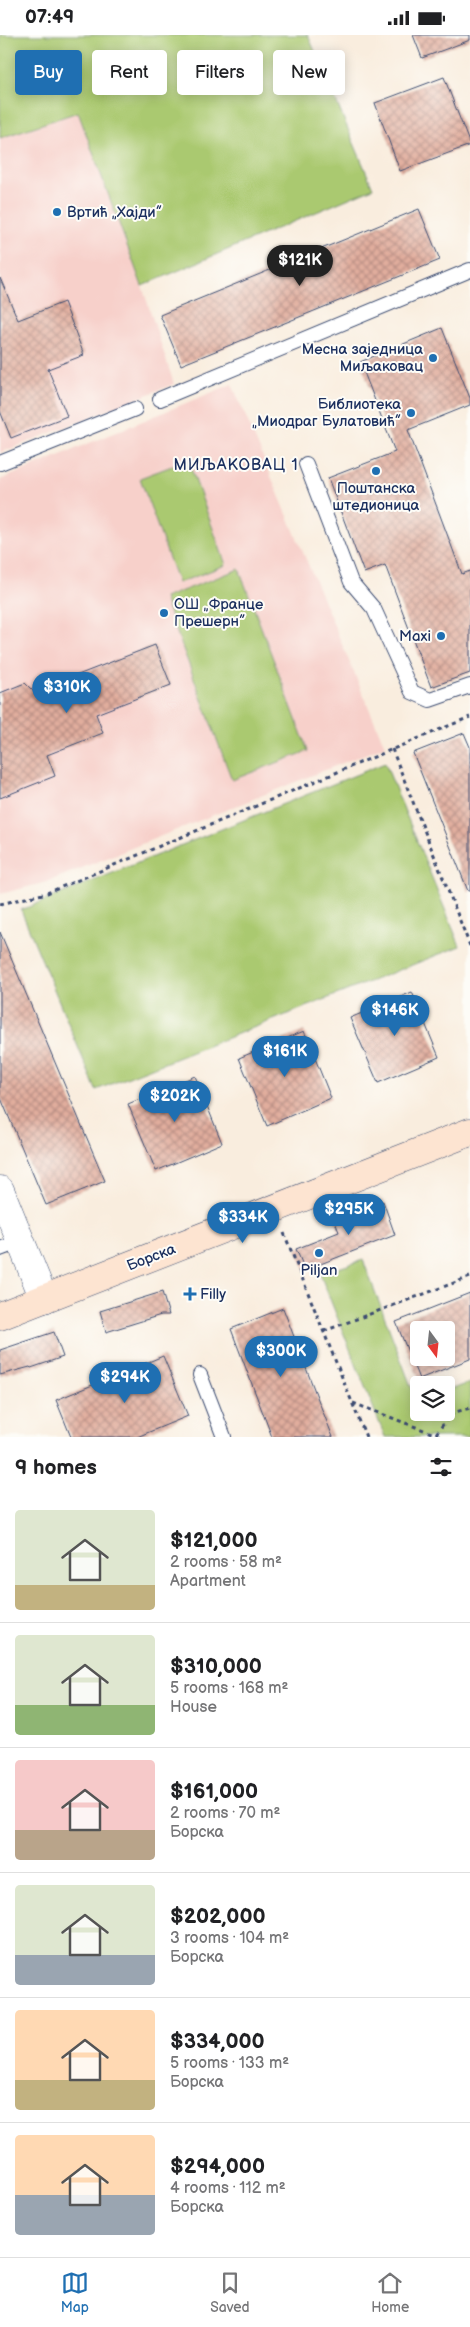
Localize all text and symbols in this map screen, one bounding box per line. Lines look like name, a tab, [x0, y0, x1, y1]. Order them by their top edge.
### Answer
text: 07:49	[25, 6, 74, 29]
chip: Buy	[15, 50, 82, 95]
chip: Rent	[92, 50, 167, 95]
chip: Filters	[177, 50, 263, 95]
chip: New	[273, 50, 345, 95]
place label: Вртић „Хајди”	[67, 203, 162, 222]
marker: Вртић „Хајди”	[51, 206, 63, 218]
pin: $121K	[265, 245, 335, 287]
text: $121K	[278, 251, 322, 270]
place label: Месна заједница Миљаковац	[302, 340, 423, 376]
marker: Месна заједница Миљаковац	[427, 352, 439, 364]
place label: Библиотека „Миодраг Булатовић”	[252, 395, 401, 431]
marker: Библиотека „Миодраг Булатовић”	[405, 407, 417, 419]
district label: МИЉАКОВАЦ 1	[173, 456, 299, 475]
marker: Поштанска штедионица	[370, 465, 382, 477]
place label: Поштанска штедионица	[333, 479, 420, 515]
place label: ОШ „Франце Прешерн”	[174, 595, 263, 631]
marker: ОШ „Франце Прешерн”	[158, 607, 170, 619]
place label: Maxi	[399, 627, 431, 646]
marker: Maxi	[435, 630, 447, 642]
pin: $310K	[32, 671, 102, 714]
text: $310K	[43, 678, 91, 697]
pin: $146K	[360, 995, 430, 1037]
text: $146K	[371, 1001, 419, 1020]
pin: $161K	[250, 1035, 320, 1078]
text: $161K	[263, 1042, 307, 1061]
pin: $202K	[140, 1081, 210, 1123]
text: $202K	[150, 1087, 200, 1106]
pin: $295K	[314, 1193, 384, 1236]
text: $295K	[324, 1200, 374, 1219]
pin: $334K	[208, 1201, 278, 1244]
text: $334K	[218, 1208, 268, 1227]
street label: Борска	[124, 1239, 178, 1275]
marker: Piljan	[313, 1247, 325, 1259]
place label: Piljan	[301, 1261, 337, 1280]
place label: Filly	[200, 1285, 226, 1304]
marker: Filly	[184, 1288, 196, 1300]
north arrow	[410, 1321, 455, 1366]
map controls	[410, 1321, 455, 1421]
pin: $300K	[246, 1335, 316, 1378]
text: $300K	[256, 1342, 306, 1361]
pin: $294K	[90, 1361, 160, 1404]
text: $294K	[100, 1368, 150, 1387]
button: layers	[410, 1376, 455, 1421]
icon: filters	[427, 1453, 455, 1481]
text: 9 homes	[15, 1455, 97, 1480]
text: $121,000	[170, 1528, 258, 1553]
icon: home	[55, 1530, 115, 1590]
text: 2 rooms · 58 m²	[170, 1553, 282, 1572]
text: Apartment	[170, 1572, 246, 1591]
text: $310,000	[170, 1654, 262, 1679]
icon: home	[55, 1655, 115, 1715]
text: 5 rooms · 168 m²	[170, 1679, 288, 1698]
text: House	[170, 1698, 217, 1717]
text: $161,000	[170, 1779, 258, 1804]
icon: home	[55, 1780, 115, 1840]
text: 2 rooms · 70 m²	[170, 1804, 280, 1823]
text: Борска	[170, 1823, 224, 1842]
text: $202,000	[170, 1904, 266, 1929]
icon: home	[55, 1905, 115, 1965]
text: 3 rooms · 104 m²	[170, 1929, 289, 1948]
text: Борска	[170, 1948, 224, 1967]
text: $334,000	[170, 2029, 265, 2054]
icon: home	[55, 2030, 115, 2090]
text: 5 rooms · 133 m²	[170, 2054, 289, 2073]
text: Борска	[170, 2073, 224, 2092]
text: $294,000	[170, 2154, 265, 2179]
icon: home	[55, 2155, 115, 2215]
text: 4 rooms · 112 m²	[170, 2179, 286, 2198]
text: Борска	[170, 2198, 224, 2217]
tab: Map	[61, 2269, 89, 2316]
tab: Saved	[210, 2269, 250, 2316]
tab: Home	[371, 2269, 409, 2316]

